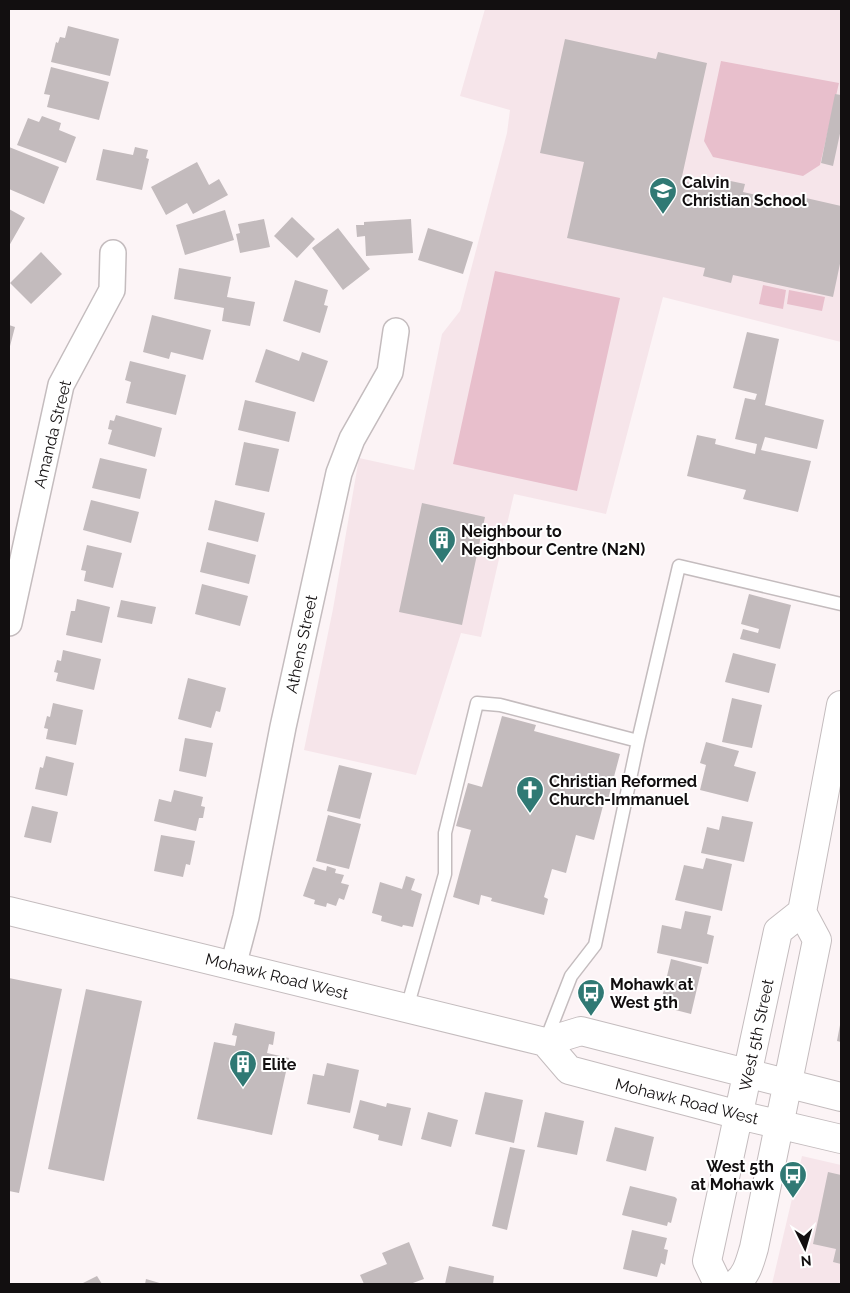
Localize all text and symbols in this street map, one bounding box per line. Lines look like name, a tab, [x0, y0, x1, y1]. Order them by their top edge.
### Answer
place label: Calvin Christian School	[682, 173, 808, 210]
school or university icon: Calvin Christian School	[648, 176, 678, 215]
street label: Amanda Street	[30, 378, 75, 490]
place label: Neighbour to Neighbour Centre (N2N)	[461, 522, 645, 559]
building icon: Neighbour to Neighbour Centre (N2N)	[427, 525, 457, 564]
street label: Athens Street	[282, 593, 321, 695]
place label: Christian Reformed Church-Immanuel	[549, 772, 697, 809]
church icon: Christian Reformed Church-Immanuel	[515, 775, 545, 814]
street label: Mohawk Road West	[203, 950, 351, 1004]
place label: Mohawk at West 5th	[610, 975, 693, 1012]
street label: West 5th Street	[735, 977, 778, 1093]
bus stop icon: Mohawk at West 5th	[576, 978, 606, 1017]
building icon: Elite	[228, 1049, 258, 1088]
place label: Elite	[262, 1055, 297, 1074]
street label: Mohawk Road West	[613, 1075, 761, 1129]
place label: West 5th at Mohawk	[691, 1157, 774, 1194]
bus stop icon: West 5th at Mohawk	[778, 1160, 808, 1199]
north arrow	[780, 1223, 830, 1273]
text: N	[800, 1253, 812, 1269]

